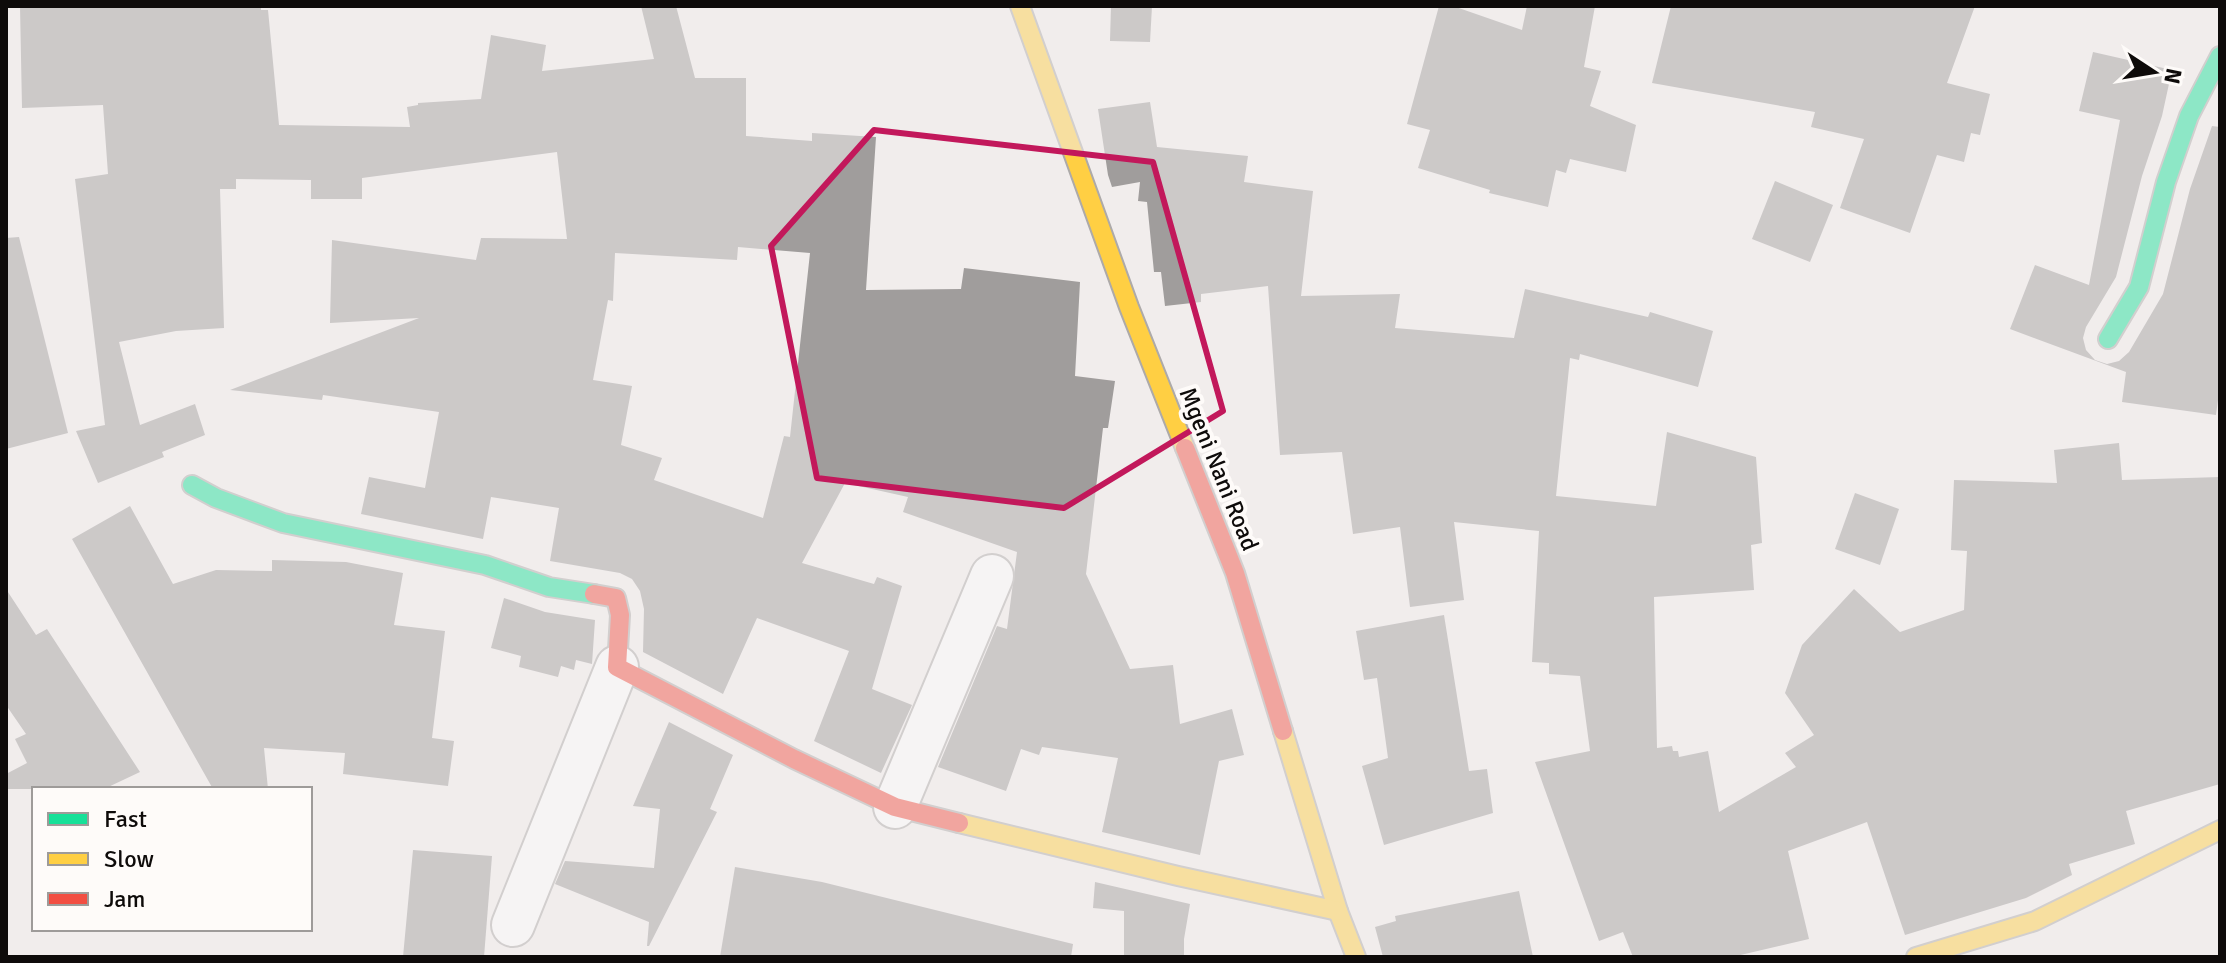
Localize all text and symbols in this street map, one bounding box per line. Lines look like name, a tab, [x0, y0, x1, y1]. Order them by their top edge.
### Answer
north arrow	[2114, 32, 2194, 112]
text: N	[2158, 66, 2188, 86]
street label: Mgeni Nani Road	[1173, 383, 1265, 555]
legend	[32, 787, 312, 931]
text: Fast	[104, 804, 147, 834]
text: Slow	[104, 844, 154, 874]
text: Jam	[104, 884, 145, 914]

